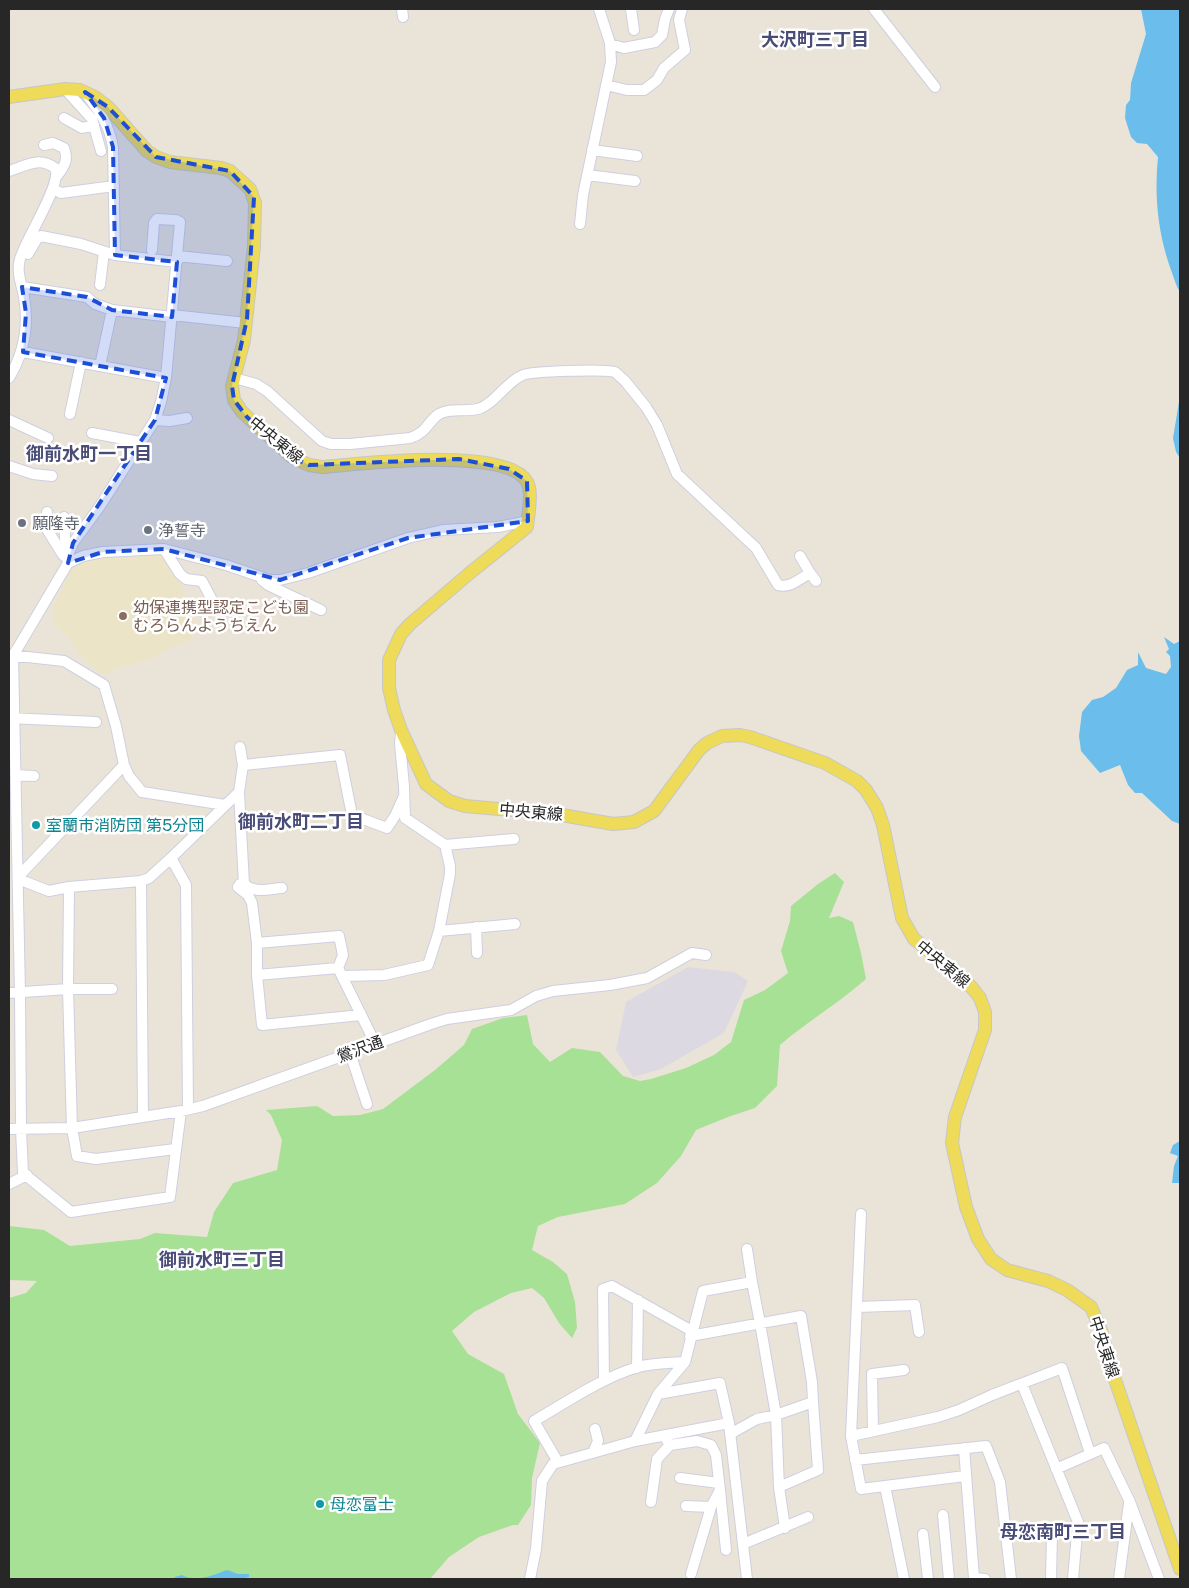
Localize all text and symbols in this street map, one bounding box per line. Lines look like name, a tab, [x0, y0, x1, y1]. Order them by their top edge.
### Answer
district label: 大沢町三丁目	[761, 29, 869, 50]
street label: 中央東線	[245, 412, 307, 468]
district label: 御前水町一丁目	[25, 443, 152, 464]
place label: 願隆寺	[32, 514, 80, 533]
marker: 願隆寺	[16, 517, 28, 529]
place label: 浄誓寺	[158, 521, 206, 540]
marker: 浄誓寺	[142, 524, 154, 536]
place label: 幼保連携型認定こども園 むろらんようちえん	[133, 598, 309, 635]
marker: 幼保連携型認定こども園 むろらんようちえん	[117, 610, 129, 622]
street label: 中央東線	[498, 800, 564, 824]
district label: 御前水町二丁目	[237, 811, 364, 832]
place label: 室蘭市消防団 第5分団	[46, 816, 204, 835]
marker: 室蘭市消防団 第5分団	[30, 819, 42, 831]
street label: 中央東線	[912, 936, 974, 992]
street label: 鶯沢通	[334, 1032, 386, 1066]
district label: 御前水町三丁目	[158, 1249, 285, 1270]
street label: 中央東線	[1085, 1314, 1123, 1380]
place label: 母恋富士	[330, 1495, 394, 1514]
marker: 母恋富士	[314, 1498, 326, 1510]
district label: 母恋南町三丁目	[1000, 1521, 1126, 1542]

